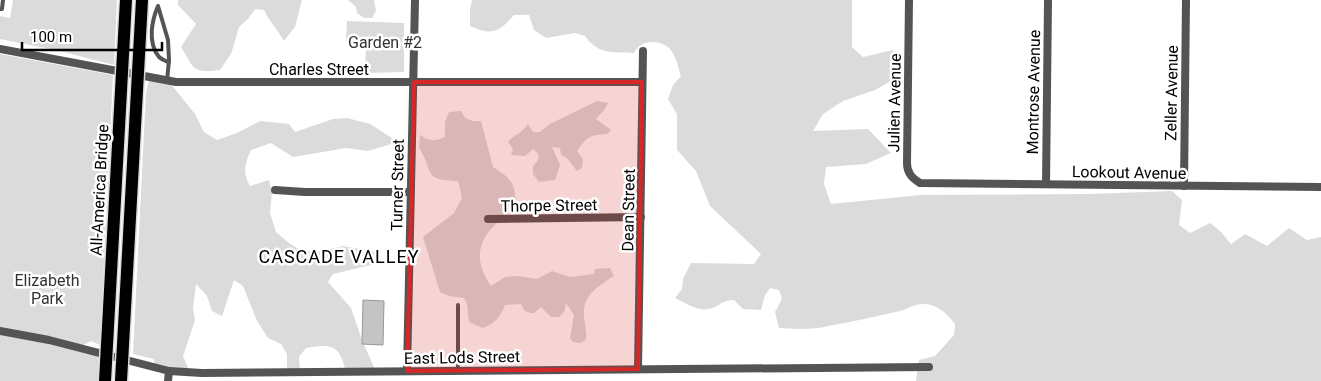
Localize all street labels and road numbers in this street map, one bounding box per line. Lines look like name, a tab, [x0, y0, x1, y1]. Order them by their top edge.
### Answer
street label: Montrose Avenue	[1023, 30, 1044, 154]
street label: Zeller Avenue	[1161, 45, 1182, 141]
street label: Julien Avenue	[884, 53, 905, 153]
street label: Charles Street	[269, 60, 369, 79]
street label: All-America Bridge	[87, 124, 112, 256]
street label: Turner Street	[387, 139, 408, 231]
street label: Lookout Avenue	[1072, 162, 1186, 183]
street label: Dean Street	[618, 168, 639, 252]
street label: Thorpe Street	[501, 195, 597, 216]
street label: East Lods Street	[404, 347, 520, 368]

